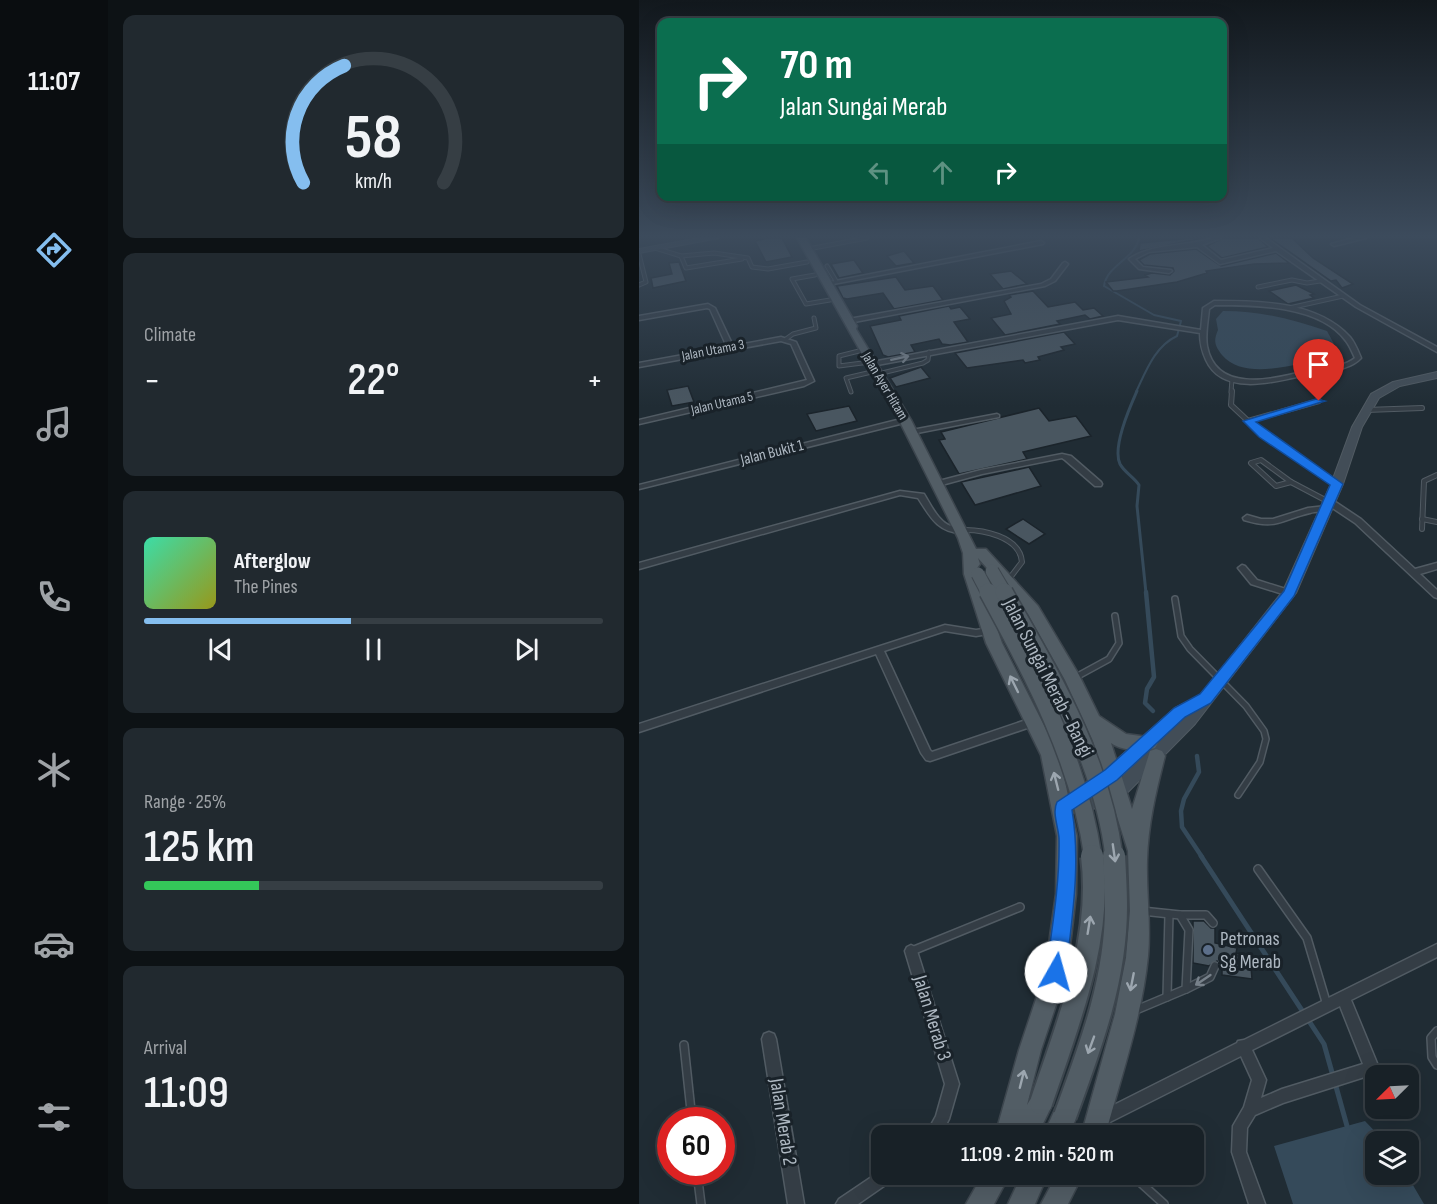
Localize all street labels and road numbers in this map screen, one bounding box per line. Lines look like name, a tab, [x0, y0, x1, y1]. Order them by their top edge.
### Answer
street label: Jalan Utama 3	[679, 336, 746, 365]
street label: Jalan Ayer Hitam	[858, 348, 912, 423]
street label: Jalan Utama 5	[688, 388, 755, 419]
street label: Jalan Bukit 1	[738, 436, 806, 470]
street label: Jalan Sungai Merab - Bangi	[997, 594, 1098, 761]
street label: Jalan Merab 3	[907, 972, 956, 1064]
street label: Jalan Merab 2	[764, 1076, 802, 1167]

